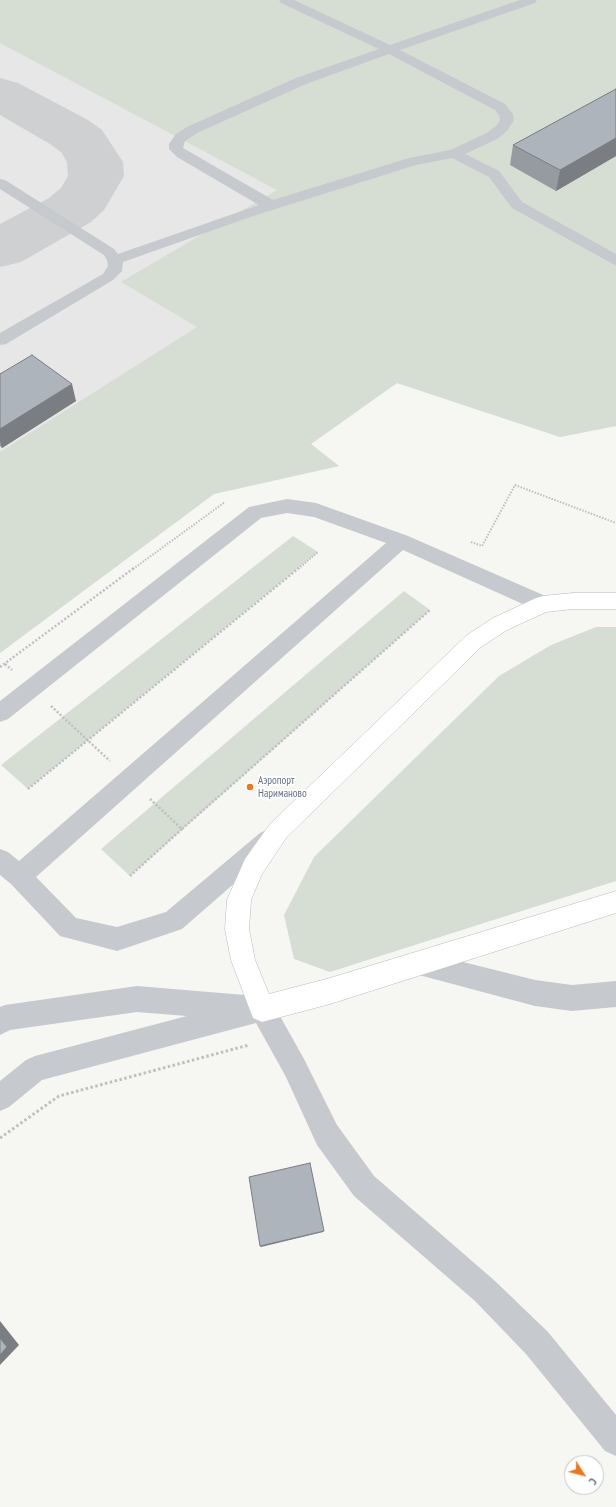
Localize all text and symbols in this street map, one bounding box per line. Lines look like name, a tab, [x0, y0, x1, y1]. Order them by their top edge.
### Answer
place label: Аэропорт Нариманово	[258, 774, 307, 800]
marker: Аэропорт Нариманово	[245, 782, 255, 792]
north arrow	[564, 1455, 604, 1495]
text: С	[586, 1475, 600, 1488]

